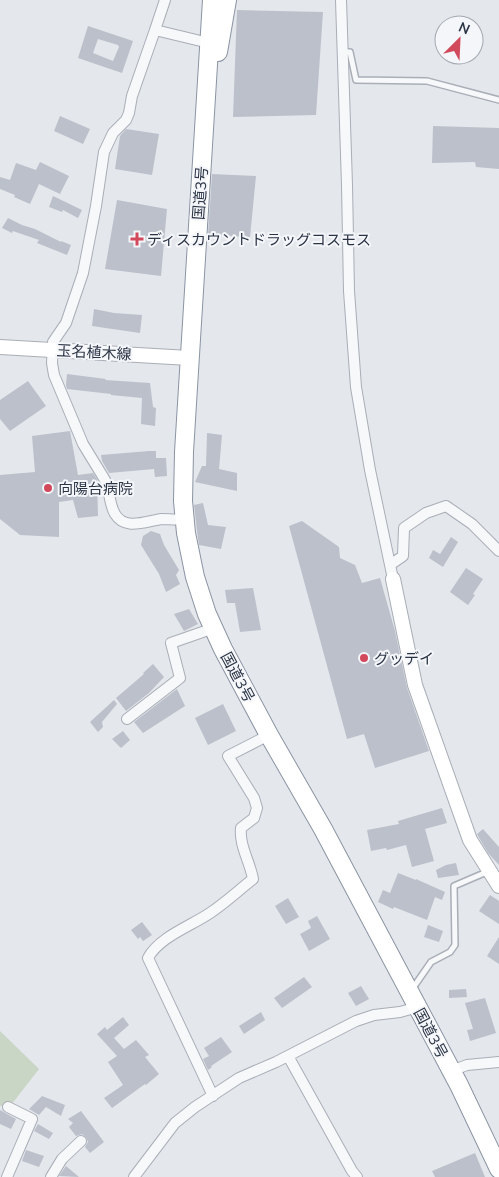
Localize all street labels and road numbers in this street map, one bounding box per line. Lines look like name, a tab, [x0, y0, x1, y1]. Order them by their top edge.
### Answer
street label: 国道3号	[189, 165, 211, 221]
street label: 玉名植木線	[56, 341, 132, 363]
street label: 国道3号	[217, 649, 259, 705]
street label: 国道3号	[410, 1005, 452, 1061]

